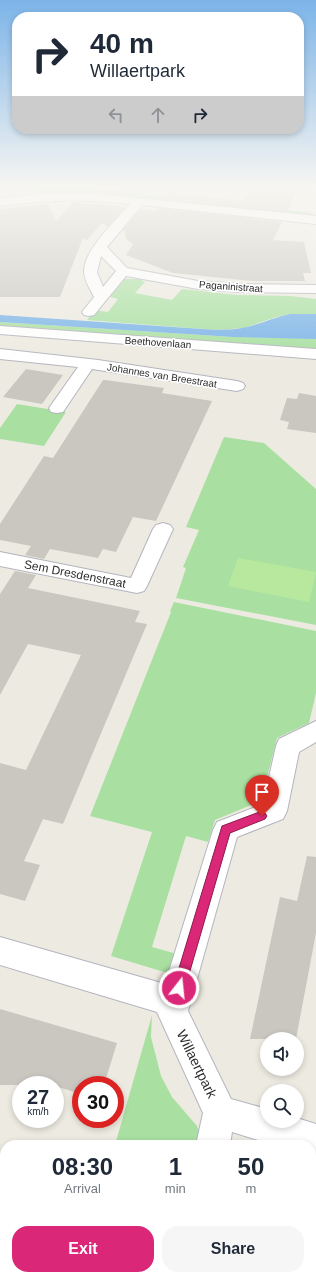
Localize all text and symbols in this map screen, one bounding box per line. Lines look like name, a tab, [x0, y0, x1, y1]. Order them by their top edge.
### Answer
icon: right	[24, 28, 76, 80]
text: 40 m	[90, 28, 154, 59]
text: Willaertpark	[90, 61, 185, 81]
icon: left	[105, 104, 127, 126]
icon: ahead	[147, 104, 169, 126]
icon: right	[189, 104, 211, 126]
street label: Paganinistraat	[199, 279, 263, 294]
street label: Beethovenlaan	[124, 335, 192, 350]
street label: Johannes van Breestraat	[106, 361, 218, 390]
street label: Sem Dresdenstraat	[23, 557, 128, 591]
pin	[245, 775, 279, 816]
icon: arrive	[251, 781, 273, 803]
position arrow	[158, 967, 200, 1009]
street label: Willaertpark	[174, 1027, 221, 1102]
map controls	[260, 1032, 304, 1128]
button: sound	[260, 1032, 304, 1076]
speed limit sign: 30	[72, 1076, 124, 1128]
button: search	[260, 1084, 304, 1128]
text: 27	[27, 1086, 49, 1108]
text: km/h	[27, 1106, 49, 1117]
text: 08:30	[52, 1153, 113, 1180]
text: 1	[169, 1153, 182, 1180]
text: 50	[238, 1153, 264, 1180]
text: Arrival	[64, 1181, 101, 1196]
text: min	[165, 1181, 186, 1196]
text: m	[245, 1181, 256, 1196]
button: Exit	[12, 1226, 154, 1272]
button: Share	[162, 1226, 304, 1272]

